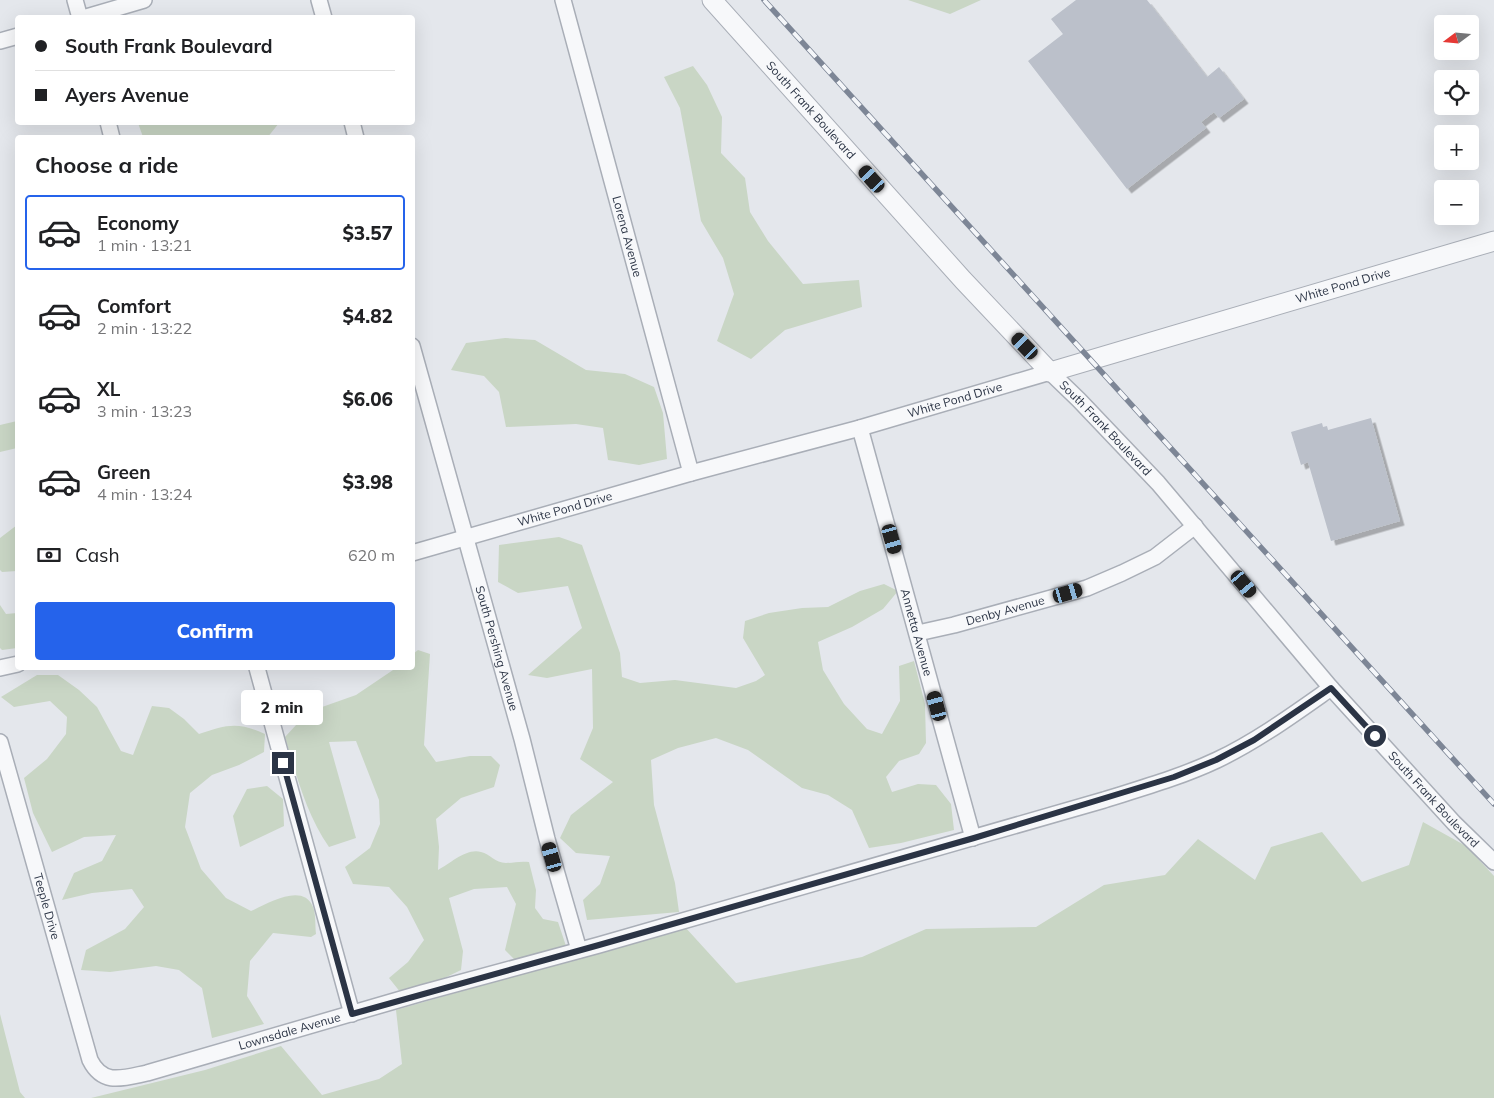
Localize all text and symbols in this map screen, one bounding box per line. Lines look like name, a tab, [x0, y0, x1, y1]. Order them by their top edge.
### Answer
north arrow	[1434, 15, 1479, 60]
map controls	[1434, 15, 1479, 225]
text: South Frank Boulevard	[65, 34, 273, 58]
street label: South Frank Boulevard	[763, 58, 859, 162]
button: locate	[1434, 70, 1479, 115]
text: Ayers Avenue	[65, 83, 189, 107]
button: +	[1434, 125, 1479, 170]
text: Choose a ride	[35, 151, 178, 179]
car	[856, 163, 887, 195]
button: −	[1434, 180, 1479, 225]
street label: Lorena Avenue	[609, 194, 646, 279]
icon: car	[37, 210, 82, 255]
text: Economy	[97, 211, 179, 235]
text: $3.57	[342, 221, 393, 245]
text: 1 min · 13:21	[97, 235, 192, 255]
street label: White Pond Drive	[1294, 264, 1392, 306]
icon: car	[37, 293, 82, 338]
text: Comfort	[97, 294, 171, 318]
text: $4.82	[342, 304, 393, 328]
text: 2 min · 13:22	[97, 318, 192, 338]
car	[1009, 330, 1040, 362]
icon: car	[37, 376, 82, 421]
text: XL	[97, 377, 120, 401]
street label: South Frank Boulevard	[1056, 377, 1155, 478]
street label: White Pond Drive	[906, 379, 1004, 421]
text: $6.06	[342, 387, 393, 411]
text: 3 min · 13:23	[97, 401, 192, 421]
icon: car	[37, 459, 82, 504]
text: Green	[97, 460, 151, 484]
text: $3.98	[342, 470, 393, 494]
text: 4 min · 13:24	[97, 484, 192, 504]
street label: White Pond Drive	[516, 488, 614, 529]
car	[880, 523, 903, 555]
icon: cash	[35, 541, 63, 569]
text: Cash	[75, 543, 120, 567]
text: 620 m	[348, 545, 395, 565]
car	[1228, 568, 1259, 600]
car	[1051, 582, 1084, 604]
street label: South Pershing Avenue	[472, 584, 522, 712]
street label: Annetta Avenue	[898, 587, 936, 678]
street label: Denby Avenue	[964, 592, 1046, 628]
button: Confirm	[35, 602, 395, 660]
callout: 2 min	[242, 690, 324, 726]
car	[925, 690, 948, 722]
text: 2 min	[261, 697, 303, 717]
route start	[1364, 725, 1386, 747]
street label: South Frank Boulevard	[1385, 748, 1483, 851]
route end	[272, 752, 294, 774]
car	[540, 841, 563, 873]
street label: Teeple Drive	[31, 872, 64, 941]
street label: Lownsdale Avenue	[237, 1009, 342, 1053]

